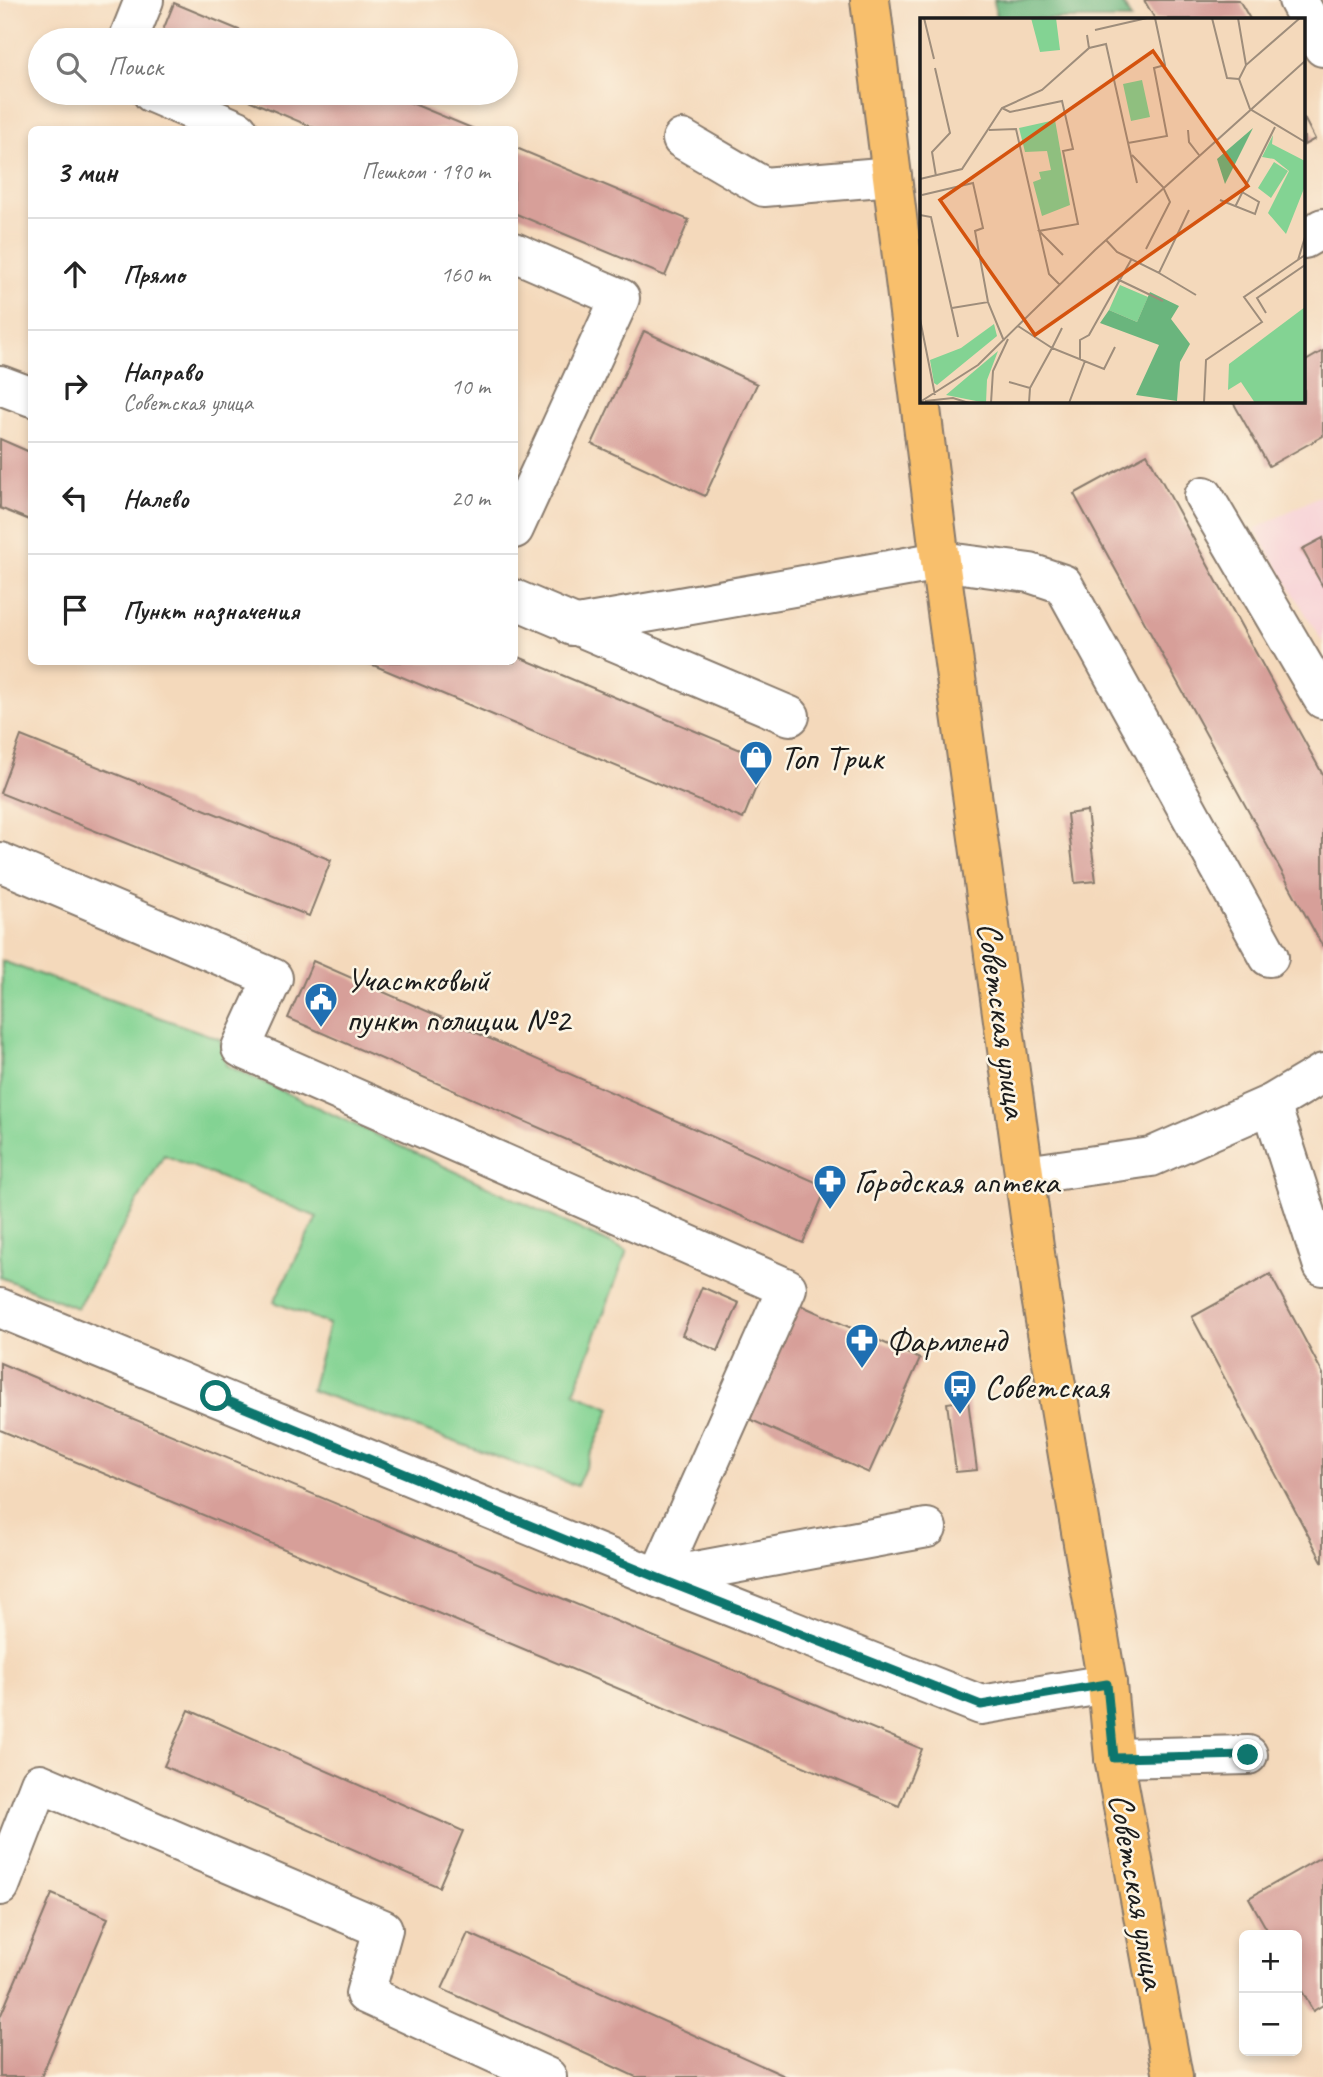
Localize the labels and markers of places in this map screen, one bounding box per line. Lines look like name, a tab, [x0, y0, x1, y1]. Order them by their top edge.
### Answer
place label: Топ Трик	[780, 735, 885, 780]
shop icon: Топ Трик	[737, 738, 775, 787]
place label: Участковый пункт полиции №2	[346, 957, 573, 1042]
public building icon: Участковый пункт полиции №2	[302, 980, 340, 1029]
place label: Городская аптека	[854, 1159, 1062, 1204]
pharmacy icon: Городская аптека	[811, 1162, 849, 1211]
place label: Фармленд	[886, 1318, 1009, 1363]
pharmacy icon: Фармленд	[843, 1321, 881, 1370]
place label: Советская	[984, 1364, 1110, 1409]
bus stop icon: Советская	[941, 1367, 979, 1416]

